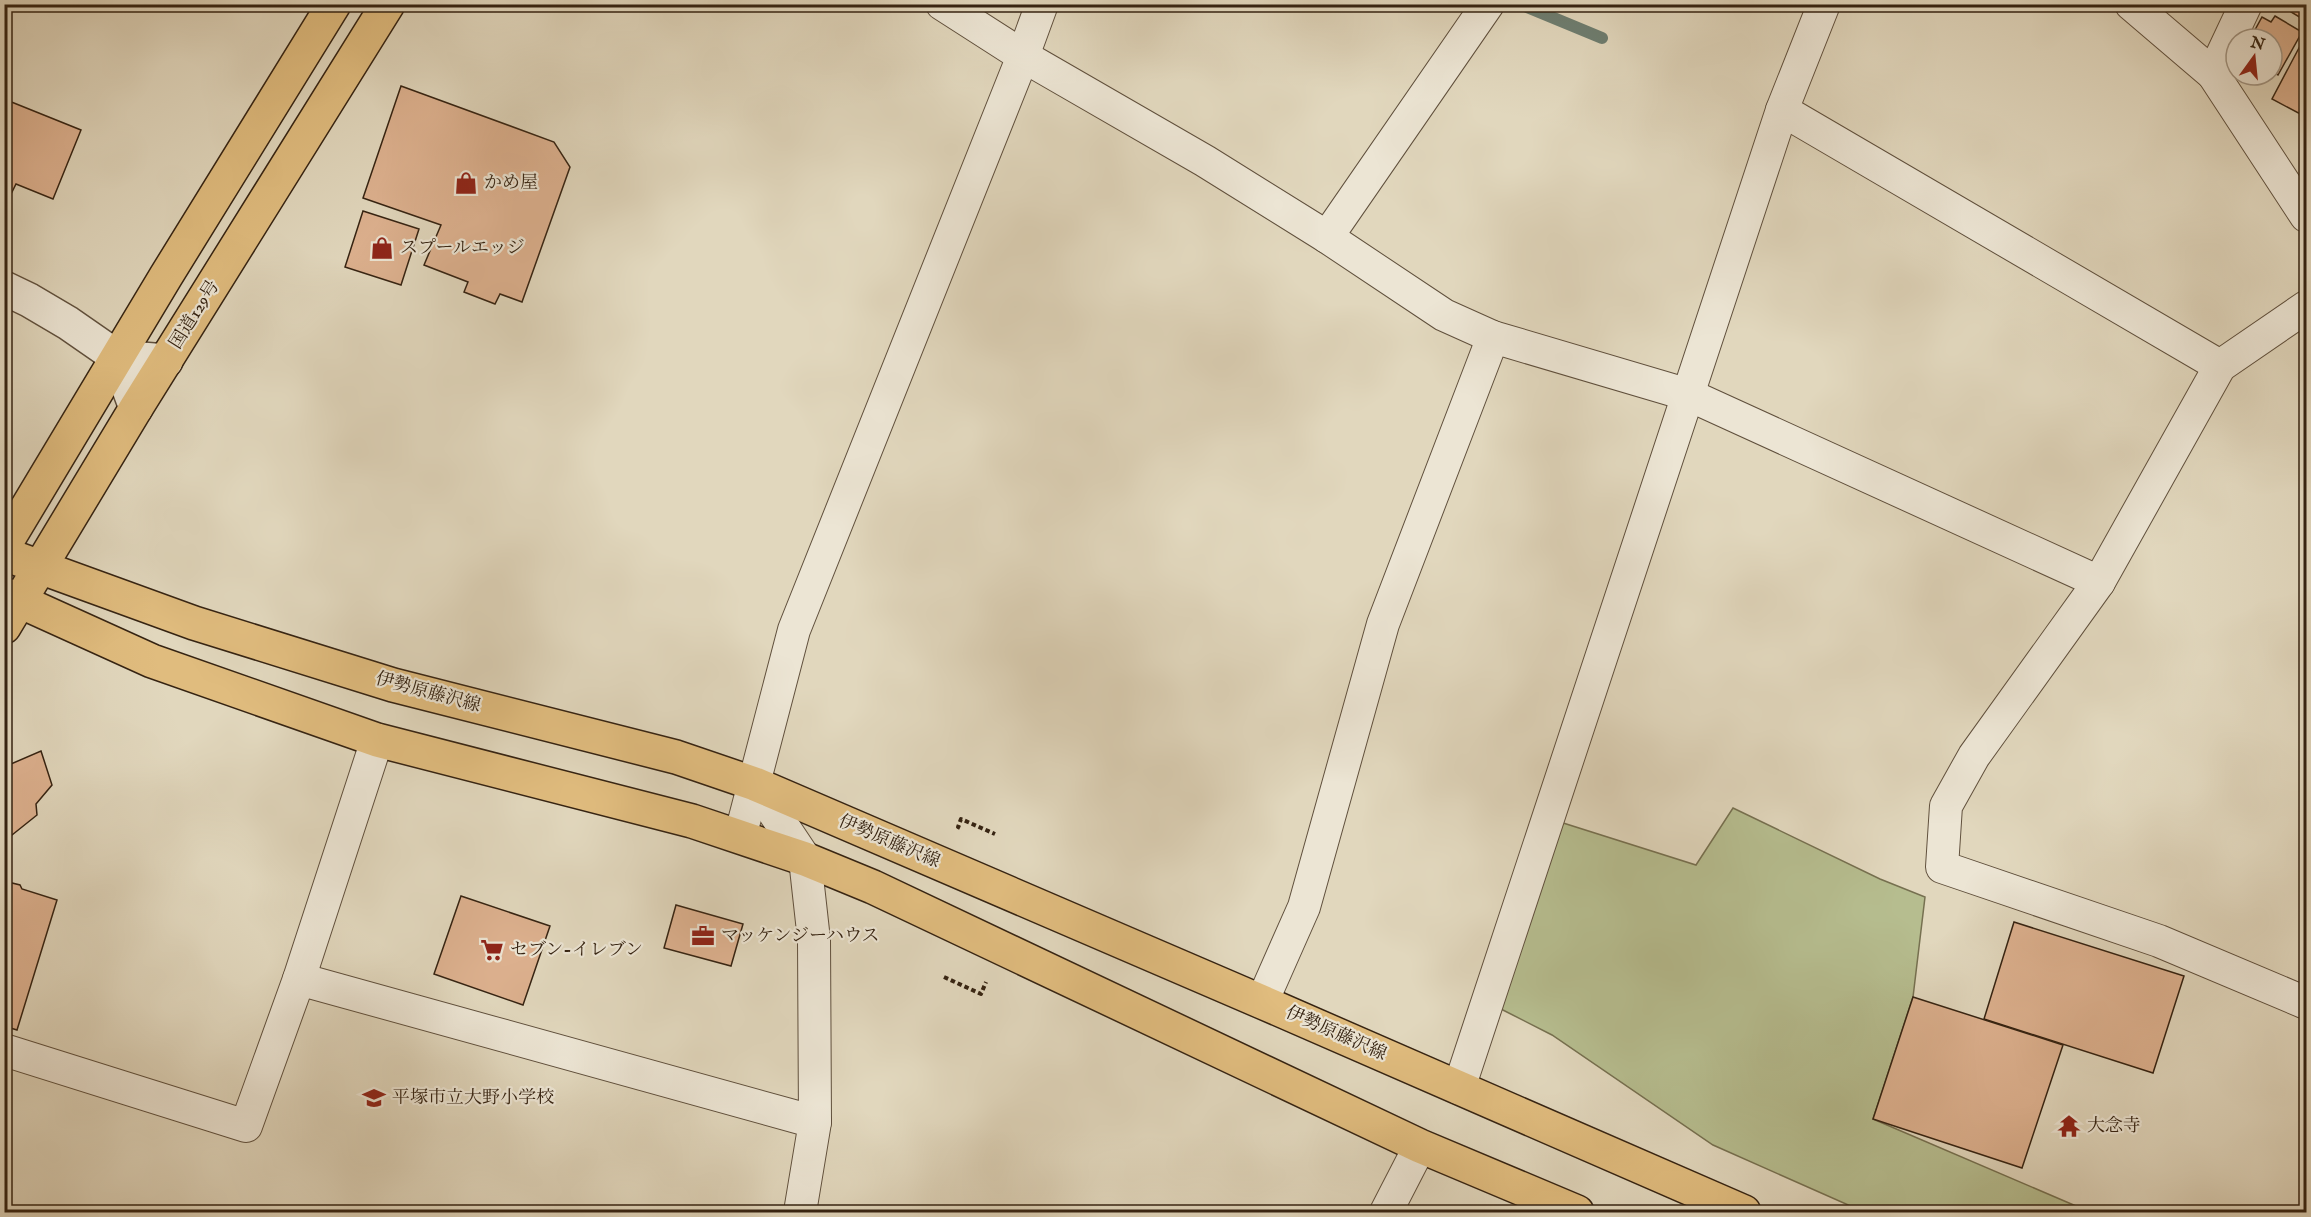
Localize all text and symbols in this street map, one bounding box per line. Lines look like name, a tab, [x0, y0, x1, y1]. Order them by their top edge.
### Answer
north arrow	[2224, 27, 2284, 87]
text: N	[2247, 33, 2267, 56]
shop icon: かめ屋	[453, 170, 479, 196]
place label: かめ屋	[484, 172, 538, 195]
shop icon: スプールエッジ	[369, 235, 395, 261]
place label: スプールエッジ	[400, 237, 525, 260]
street label: 国道129号	[165, 276, 225, 354]
street label: 伊勢原藤沢線	[373, 668, 483, 718]
street label: 伊勢原藤沢線	[835, 810, 943, 874]
office icon: マッケンジーハウス	[690, 923, 716, 949]
place label: マッケンジーハウス	[721, 925, 880, 948]
supermarket icon: セブン-イレブン	[479, 937, 505, 963]
place label: セブン-イレブン	[510, 939, 643, 962]
street label: 伊勢原藤沢線	[1282, 1002, 1390, 1066]
school or university icon: 平塚市立大野小学校	[361, 1085, 387, 1111]
place label: 平塚市立大野小学校	[392, 1087, 554, 1110]
temple icon: 大念寺	[2056, 1113, 2082, 1139]
place label: 大念寺	[2087, 1115, 2141, 1138]

